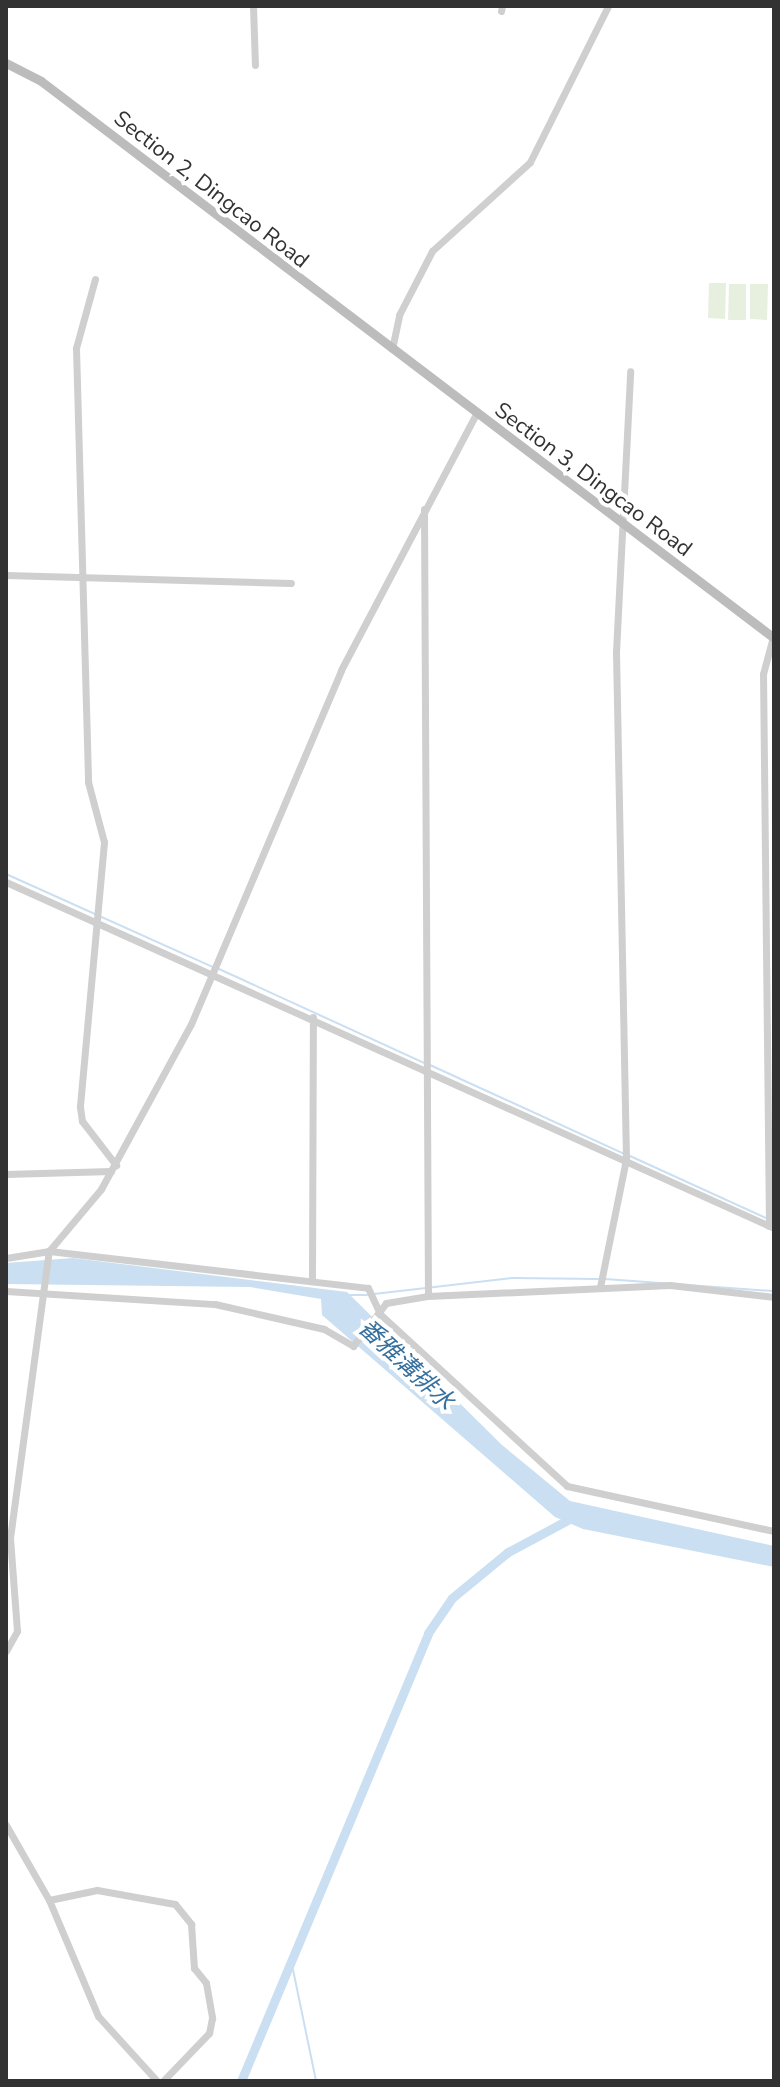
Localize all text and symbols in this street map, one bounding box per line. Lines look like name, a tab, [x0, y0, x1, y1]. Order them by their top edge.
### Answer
street label: Section 2, Dingcao Road	[108, 106, 314, 274]
street label: Section 3, Dingcao Road	[489, 397, 697, 563]
water label: 番雅溝排水	[352, 1314, 460, 1416]

